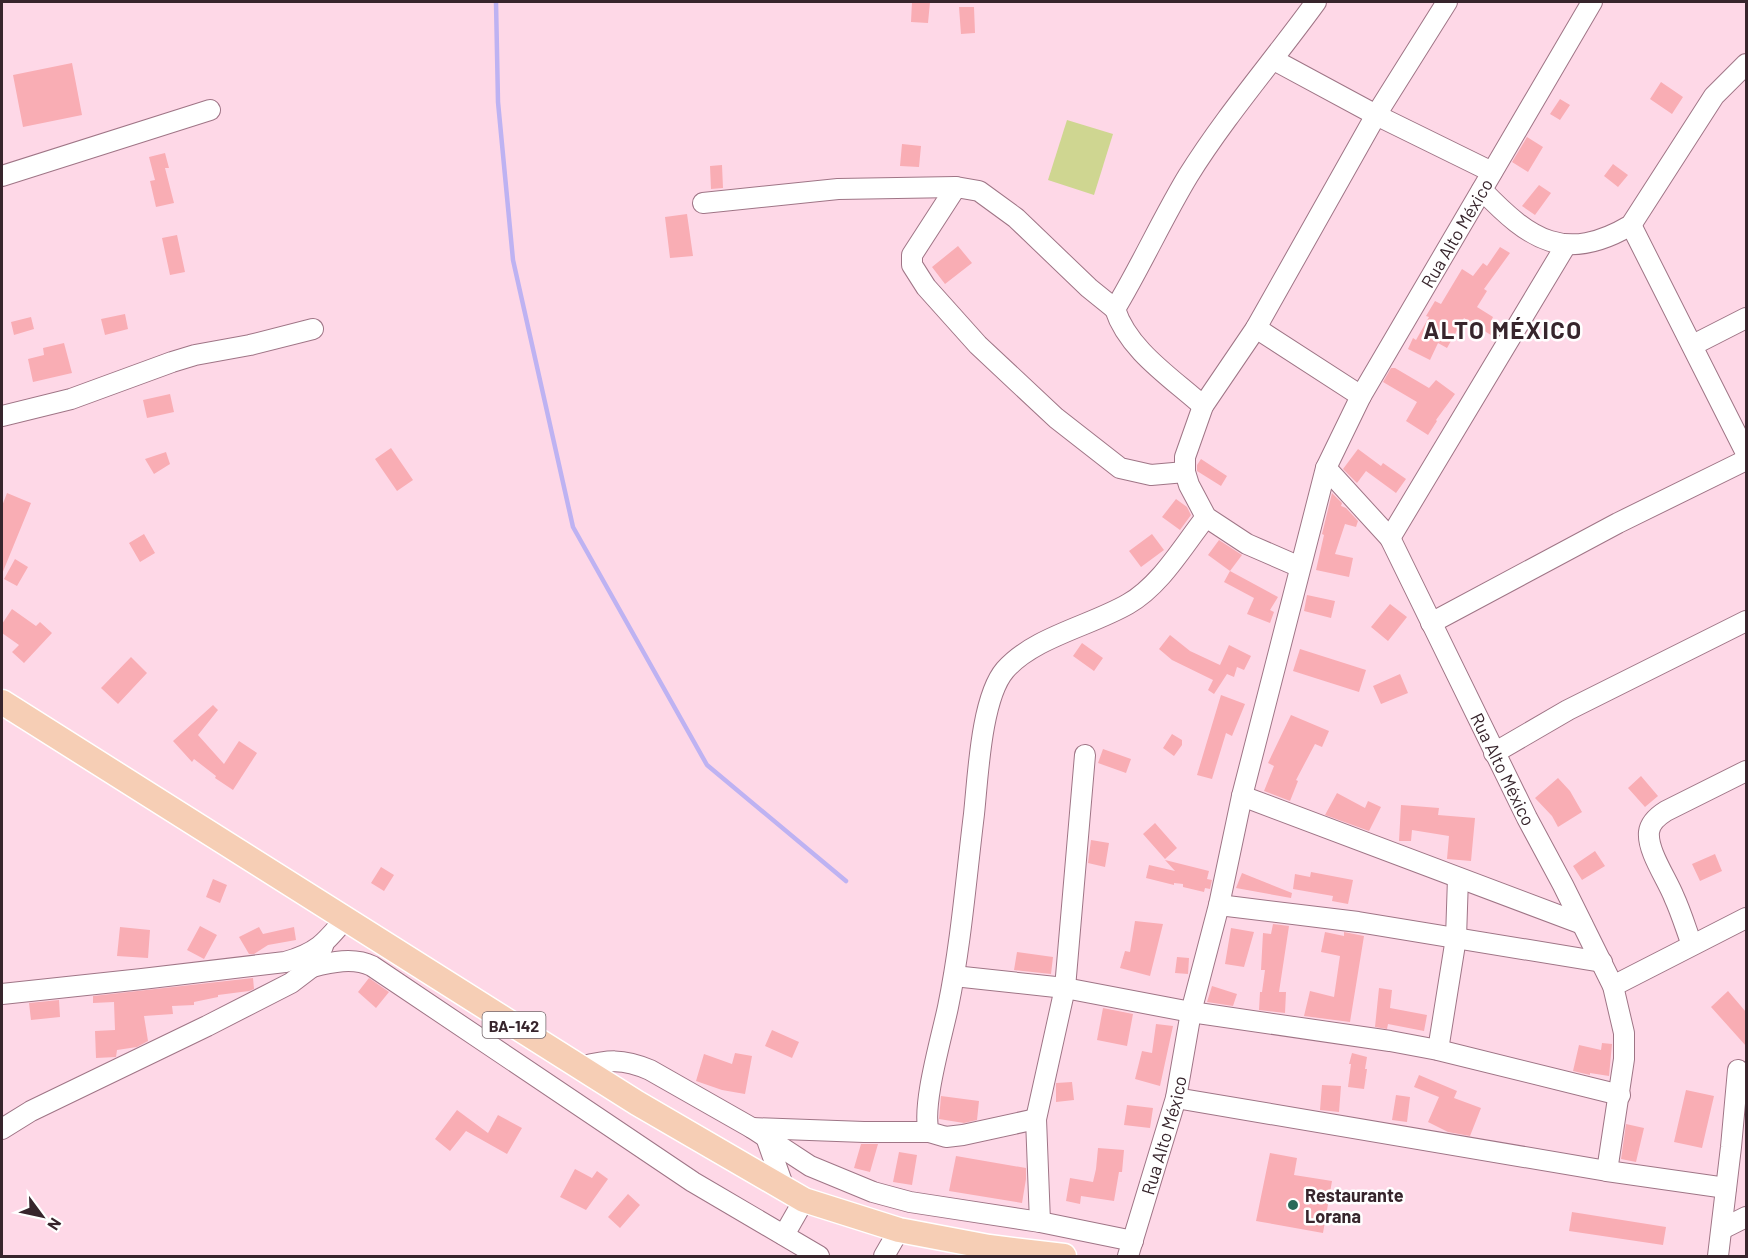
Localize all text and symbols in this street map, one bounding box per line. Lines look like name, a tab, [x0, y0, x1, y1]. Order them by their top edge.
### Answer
street label: Rua Alto México	[1416, 174, 1497, 292]
district label: ALTO MÉXICO	[1423, 315, 1583, 344]
street label: Rua Alto México	[1466, 709, 1540, 829]
road number: BA-142	[482, 1012, 546, 1038]
street label: Rua Alto México	[1136, 1074, 1191, 1197]
place label: Restaurante Lorana	[1305, 1184, 1404, 1227]
north arrow	[12, 1186, 72, 1246]
marker: Restaurante Lorana	[1286, 1198, 1300, 1212]
text: N	[44, 1215, 66, 1234]

